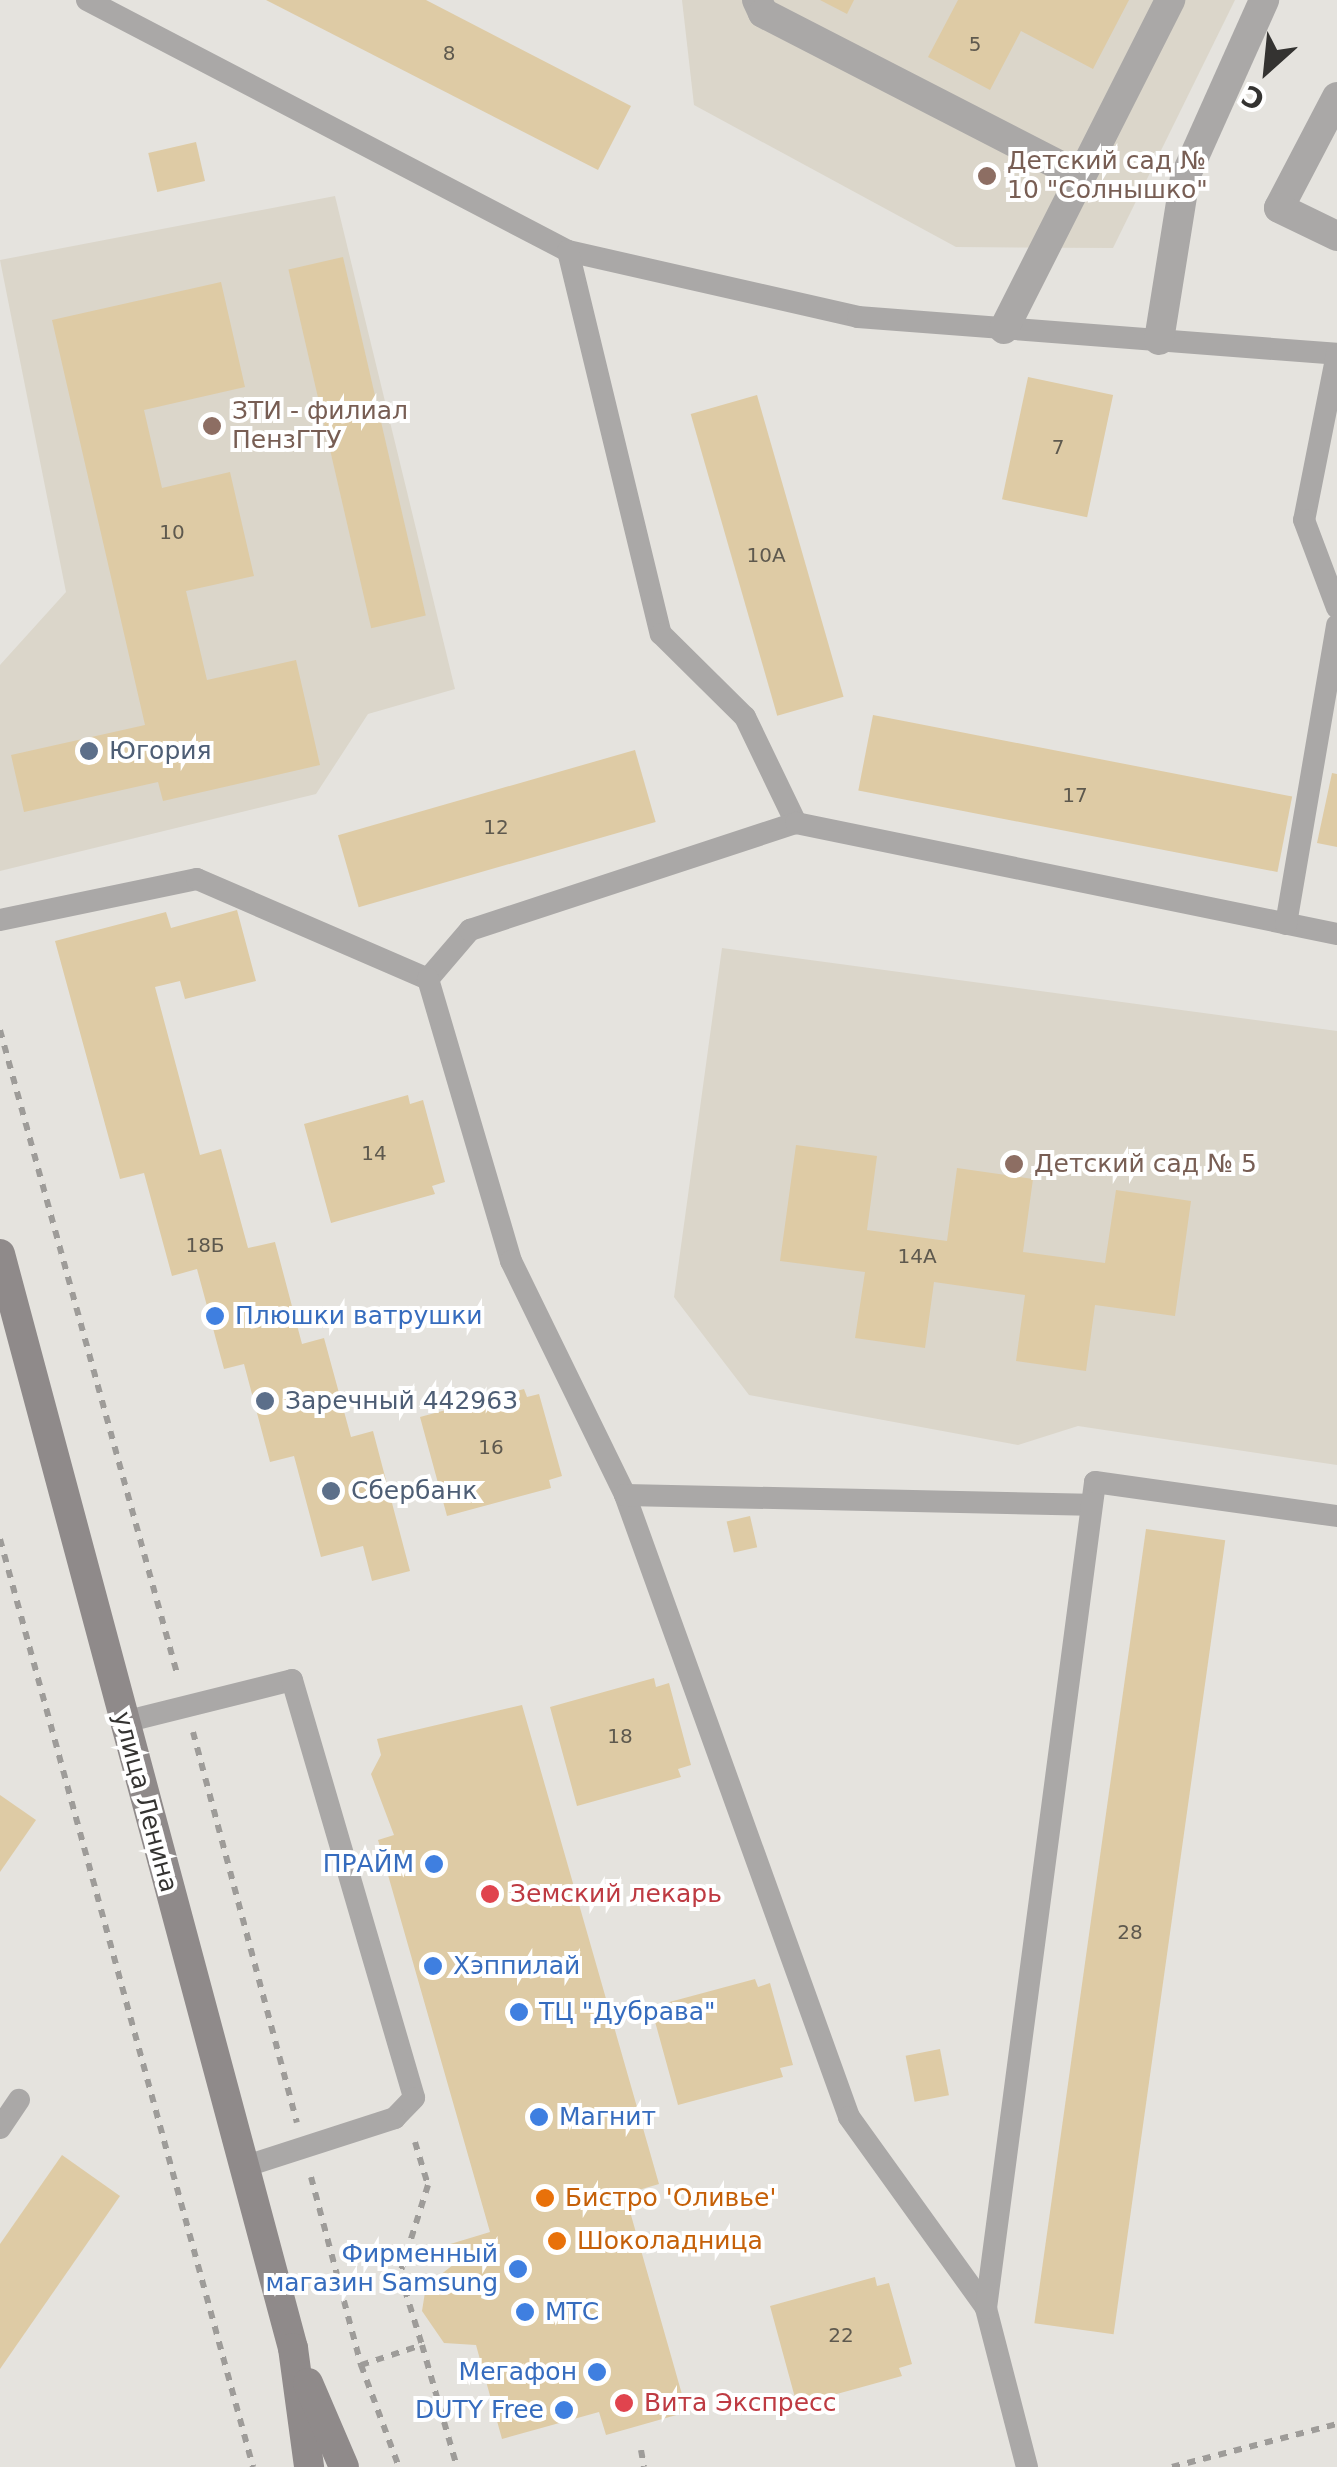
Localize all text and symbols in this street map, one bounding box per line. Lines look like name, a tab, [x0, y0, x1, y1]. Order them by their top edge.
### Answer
north arrow	[1217, 20, 1317, 120]
house number: 5	[969, 32, 981, 56]
house number: 8	[443, 41, 455, 65]
text: С	[1237, 78, 1270, 117]
place label: Детский сад № 10 "Солнышко"	[1007, 147, 1208, 206]
marker: Детский сад № 10 "Солнышко"	[976, 165, 998, 187]
place label: ЗТИ - филиал ПензГТУ	[232, 397, 408, 456]
marker: ЗТИ - филиал ПензГТУ	[201, 415, 223, 437]
house number: 7	[1052, 435, 1064, 459]
house number: 10	[159, 520, 185, 544]
house number: 10А	[746, 543, 786, 567]
place label: Югория	[109, 736, 212, 766]
marker: Югория	[78, 740, 100, 762]
house number: 17	[1062, 783, 1088, 807]
house number: 12	[483, 815, 509, 839]
house number: 14	[361, 1141, 387, 1165]
place label: Детский сад № 5	[1034, 1149, 1257, 1179]
marker: Детский сад № 5	[1003, 1153, 1025, 1175]
house number: 18Б	[185, 1233, 225, 1257]
house number: 14А	[897, 1244, 937, 1268]
place label: Плюшки ватрушки	[235, 1301, 482, 1331]
marker: Плюшки ватрушки	[204, 1305, 226, 1327]
place label: Заречный 442963	[285, 1386, 518, 1416]
marker: Заречный 442963	[254, 1390, 276, 1412]
house number: 16	[478, 1435, 504, 1459]
place label: Сбербанк	[351, 1476, 477, 1506]
marker: Сбербанк	[320, 1480, 342, 1502]
street label: улица Ленина	[106, 1708, 184, 1896]
house number: 18	[607, 1724, 633, 1748]
place label: ПРАЙМ	[323, 1849, 414, 1879]
marker: ПРАЙМ	[423, 1853, 445, 1875]
place label: Земский лекарь	[510, 1879, 722, 1909]
marker: Земский лекарь	[479, 1883, 501, 1905]
house number: 28	[1117, 1920, 1143, 1944]
place label: Хэппилай	[453, 1951, 580, 1981]
marker: Хэппилай	[422, 1955, 444, 1977]
place label: ТЦ "Дубрава"	[539, 1997, 716, 2027]
marker: ТЦ "Дубрава"	[508, 2001, 530, 2023]
place label: Магнит	[559, 2102, 656, 2132]
marker: Магнит	[528, 2106, 550, 2128]
place label: Бистро 'Оливье'	[565, 2183, 776, 2213]
marker: Бистро 'Оливье'	[534, 2187, 556, 2209]
place label: Шоколадница	[577, 2226, 763, 2256]
marker: Шоколадница	[546, 2230, 568, 2252]
place label: Фирменный магазин Samsung	[265, 2240, 498, 2299]
marker: Фирменный магазин Samsung	[507, 2258, 529, 2280]
place label: МТС	[545, 2297, 599, 2327]
marker: МТС	[514, 2301, 536, 2323]
house number: 22	[828, 2323, 854, 2347]
place label: Мегафон	[459, 2357, 577, 2387]
marker: Мегафон	[586, 2361, 608, 2383]
place label: Вита Экспресс	[644, 2388, 837, 2418]
marker: Вита Экспресс	[613, 2392, 635, 2414]
place label: DUTY Free	[415, 2395, 544, 2425]
marker: DUTY Free	[553, 2399, 575, 2421]

